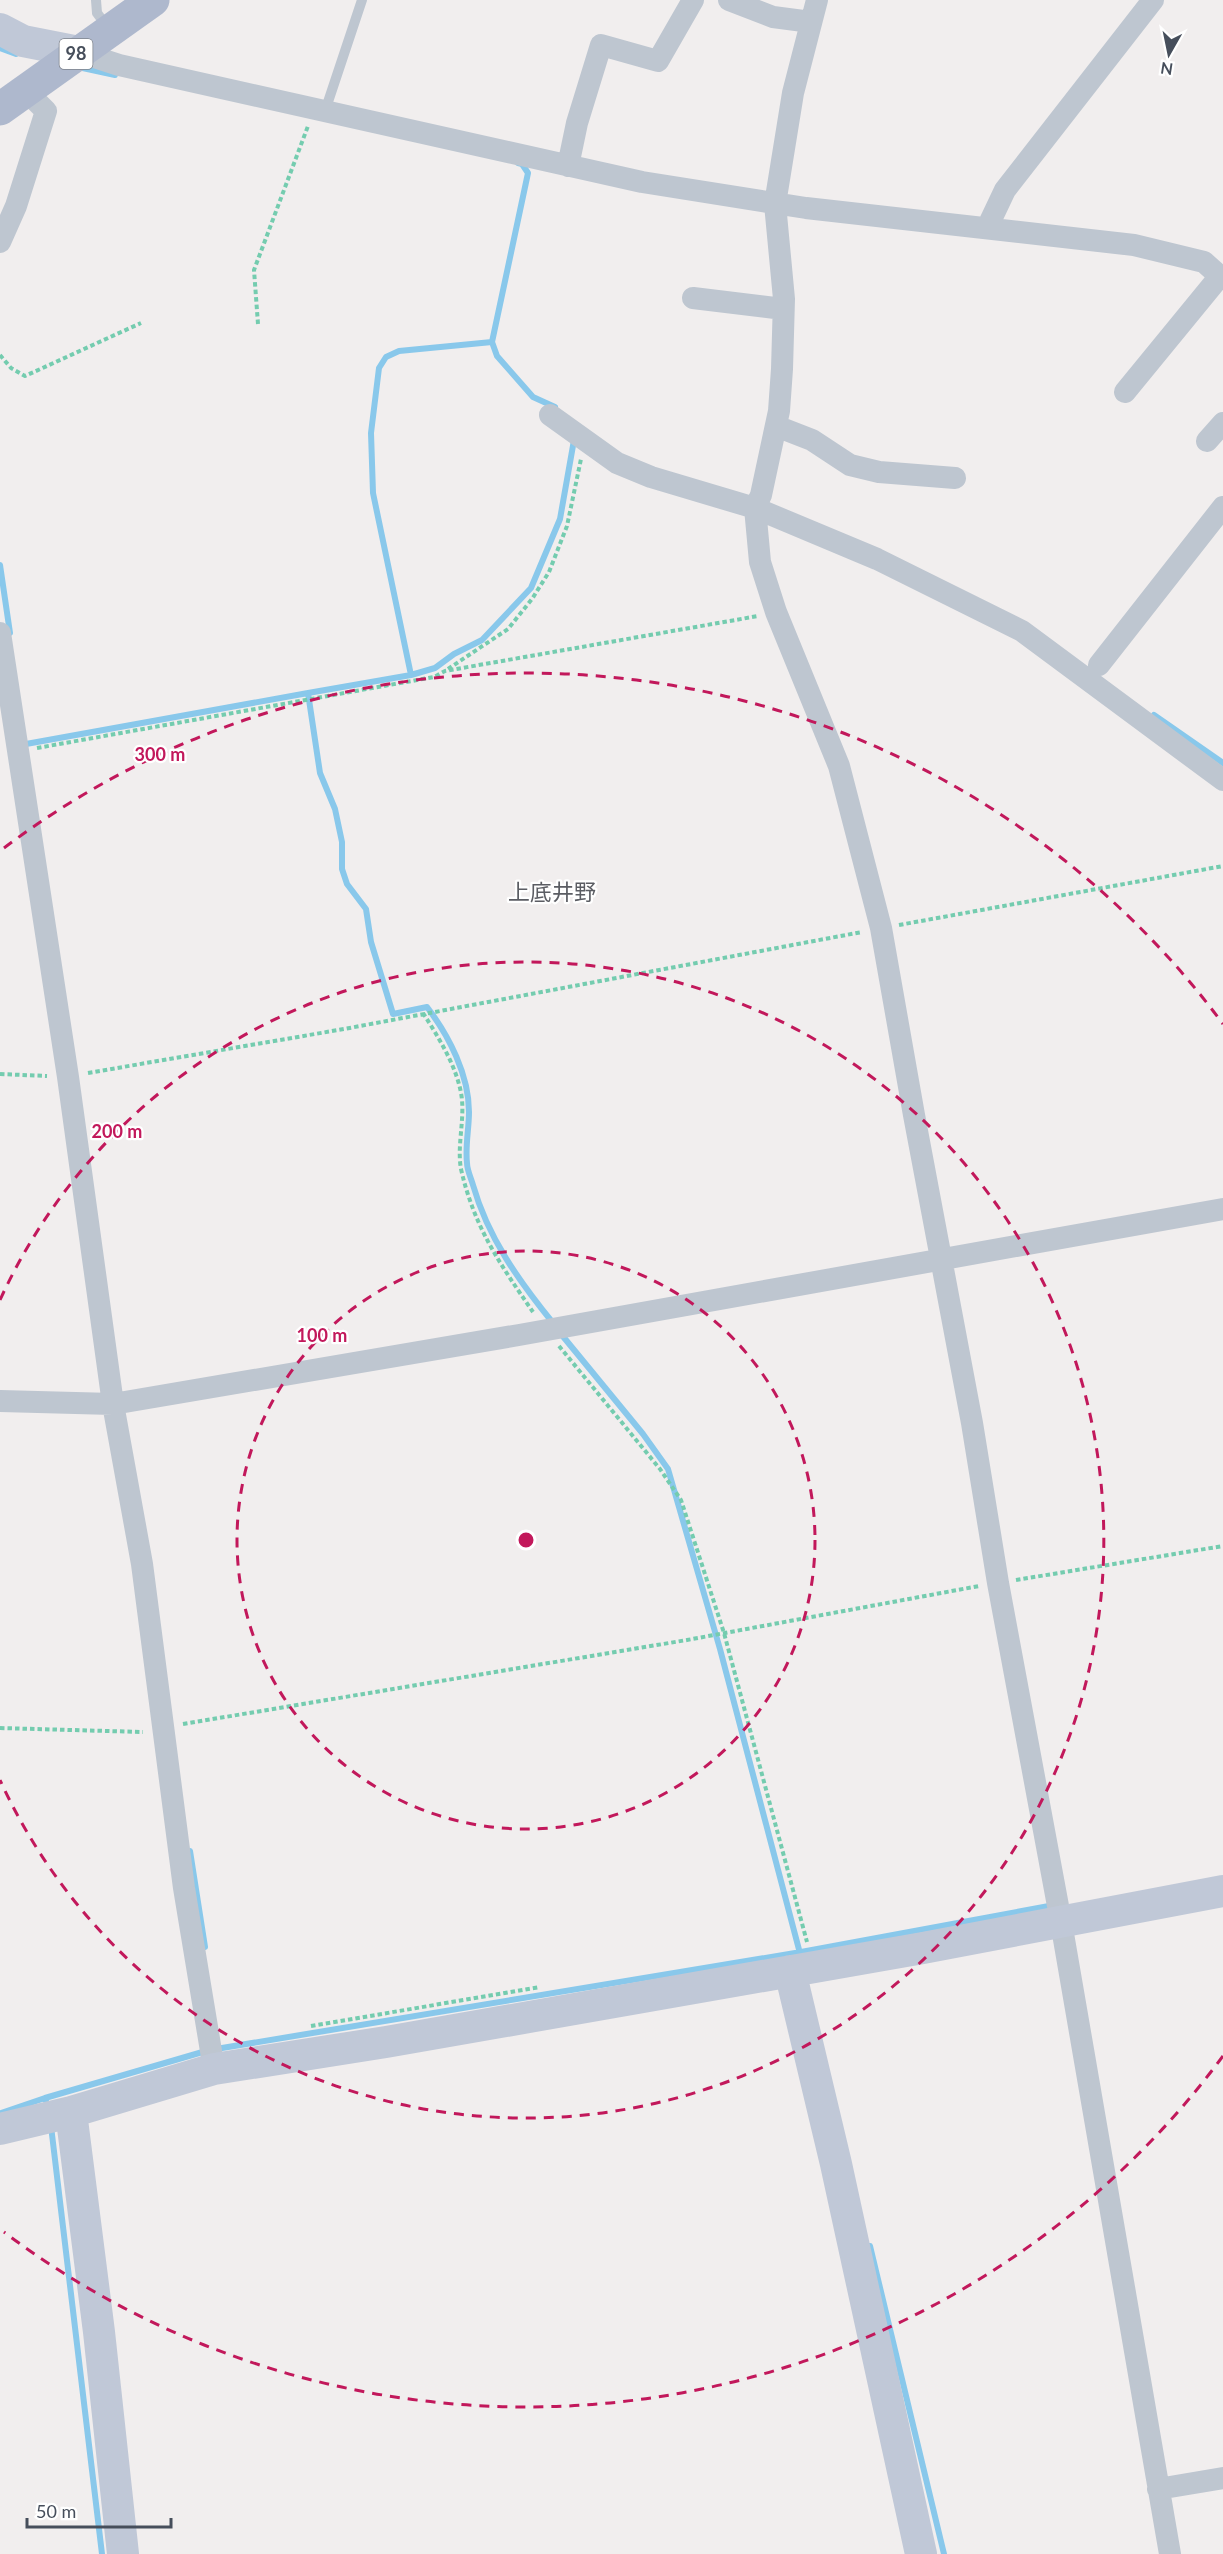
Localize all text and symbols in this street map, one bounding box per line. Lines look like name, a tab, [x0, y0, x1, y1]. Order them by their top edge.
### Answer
north arrow	[1139, 24, 1199, 84]
road number: 98	[60, 39, 92, 69]
text: N	[1159, 59, 1174, 80]
text: 300 m	[135, 743, 185, 765]
district label: 上底井野	[508, 878, 596, 905]
text: 200 m	[92, 1120, 142, 1142]
text: 100 m	[297, 1324, 347, 1346]
centre of rings	[516, 1530, 536, 1550]
scale bar	[27, 2491, 171, 2529]
text: 50 m	[36, 2500, 76, 2522]

